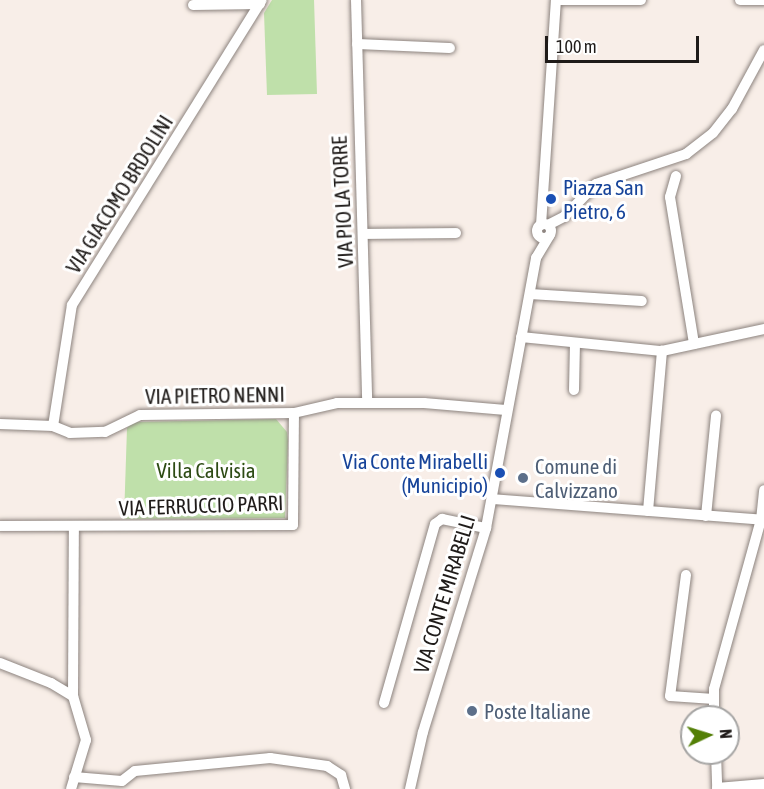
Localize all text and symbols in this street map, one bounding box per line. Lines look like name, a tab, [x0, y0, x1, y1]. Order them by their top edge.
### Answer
scale bar	[548, 24, 702, 62]
text: 100 m	[556, 36, 597, 57]
street label: VIA GIACOMO BRDOLINI	[60, 110, 178, 278]
street label: VIA PIO LA TORRE	[326, 135, 358, 269]
place label: Piazza San Pietro, 6	[563, 174, 644, 224]
marker: Piazza San Pietro, 6	[544, 192, 558, 206]
street label: VIA PIETRO NENNI	[145, 381, 285, 409]
place label: Via Conte Mirabelli (Municipio)	[343, 448, 488, 498]
place label: Comune di Calvizzano	[535, 453, 618, 503]
park label: Villa Calvisia	[157, 457, 255, 483]
marker: Via Conte Mirabelli (Municipio)	[493, 466, 507, 480]
marker: Comune di Calvizzano	[516, 471, 530, 485]
street label: VIA FERRUCCIO PARRI	[118, 490, 284, 520]
street label: VIA CONTE MIRABELLI	[408, 512, 480, 676]
place label: Poste Italiane	[484, 698, 591, 724]
marker: Poste Italiane	[465, 704, 479, 718]
north arrow	[680, 705, 740, 765]
text: N	[717, 729, 735, 739]

